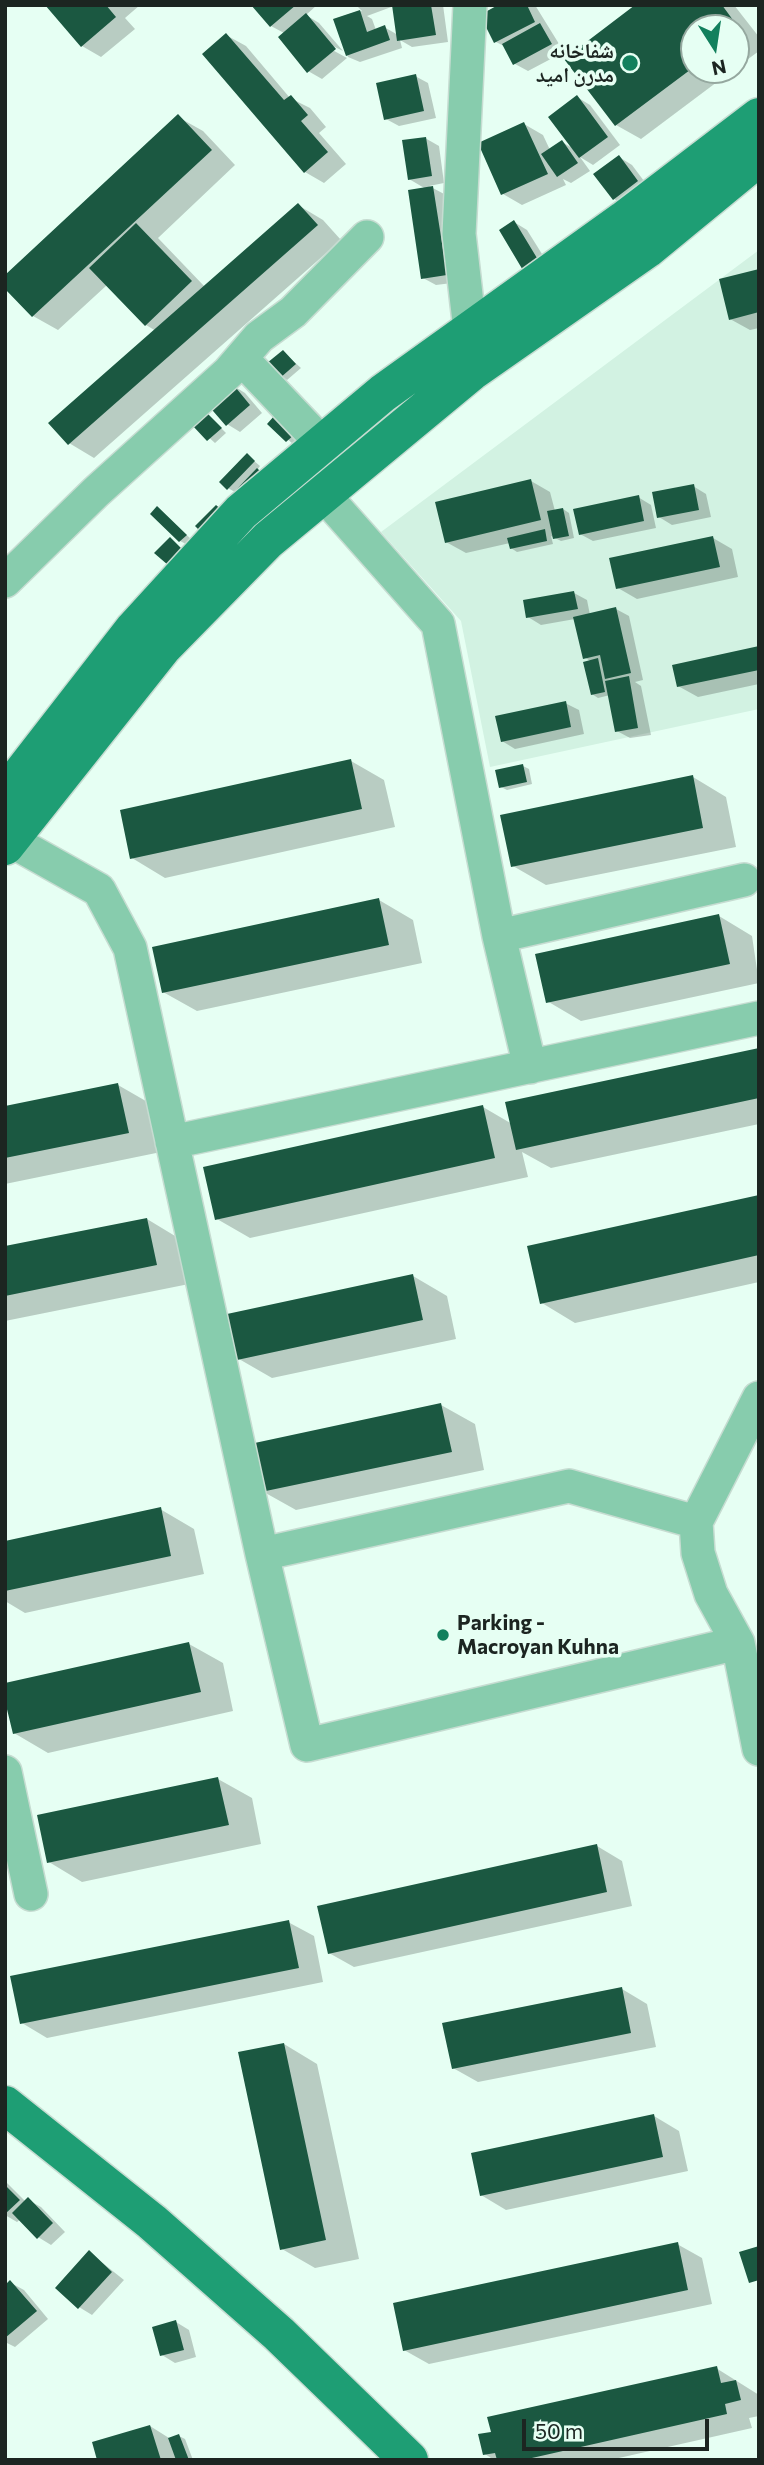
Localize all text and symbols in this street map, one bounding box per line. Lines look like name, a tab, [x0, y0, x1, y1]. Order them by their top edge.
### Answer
north arrow	[680, 14, 750, 84]
place label: شفاخانه مدرن امید	[536, 38, 614, 88]
marker: شفاخانه مدرن امید	[620, 53, 640, 73]
text: N	[710, 55, 728, 81]
place label: Parking - Macroyan Kuhna	[457, 1610, 619, 1660]
marker: Parking - Macroyan Kuhna	[435, 1627, 451, 1643]
scale bar	[526, 2406, 713, 2450]
text: 50 m	[535, 2418, 583, 2443]

